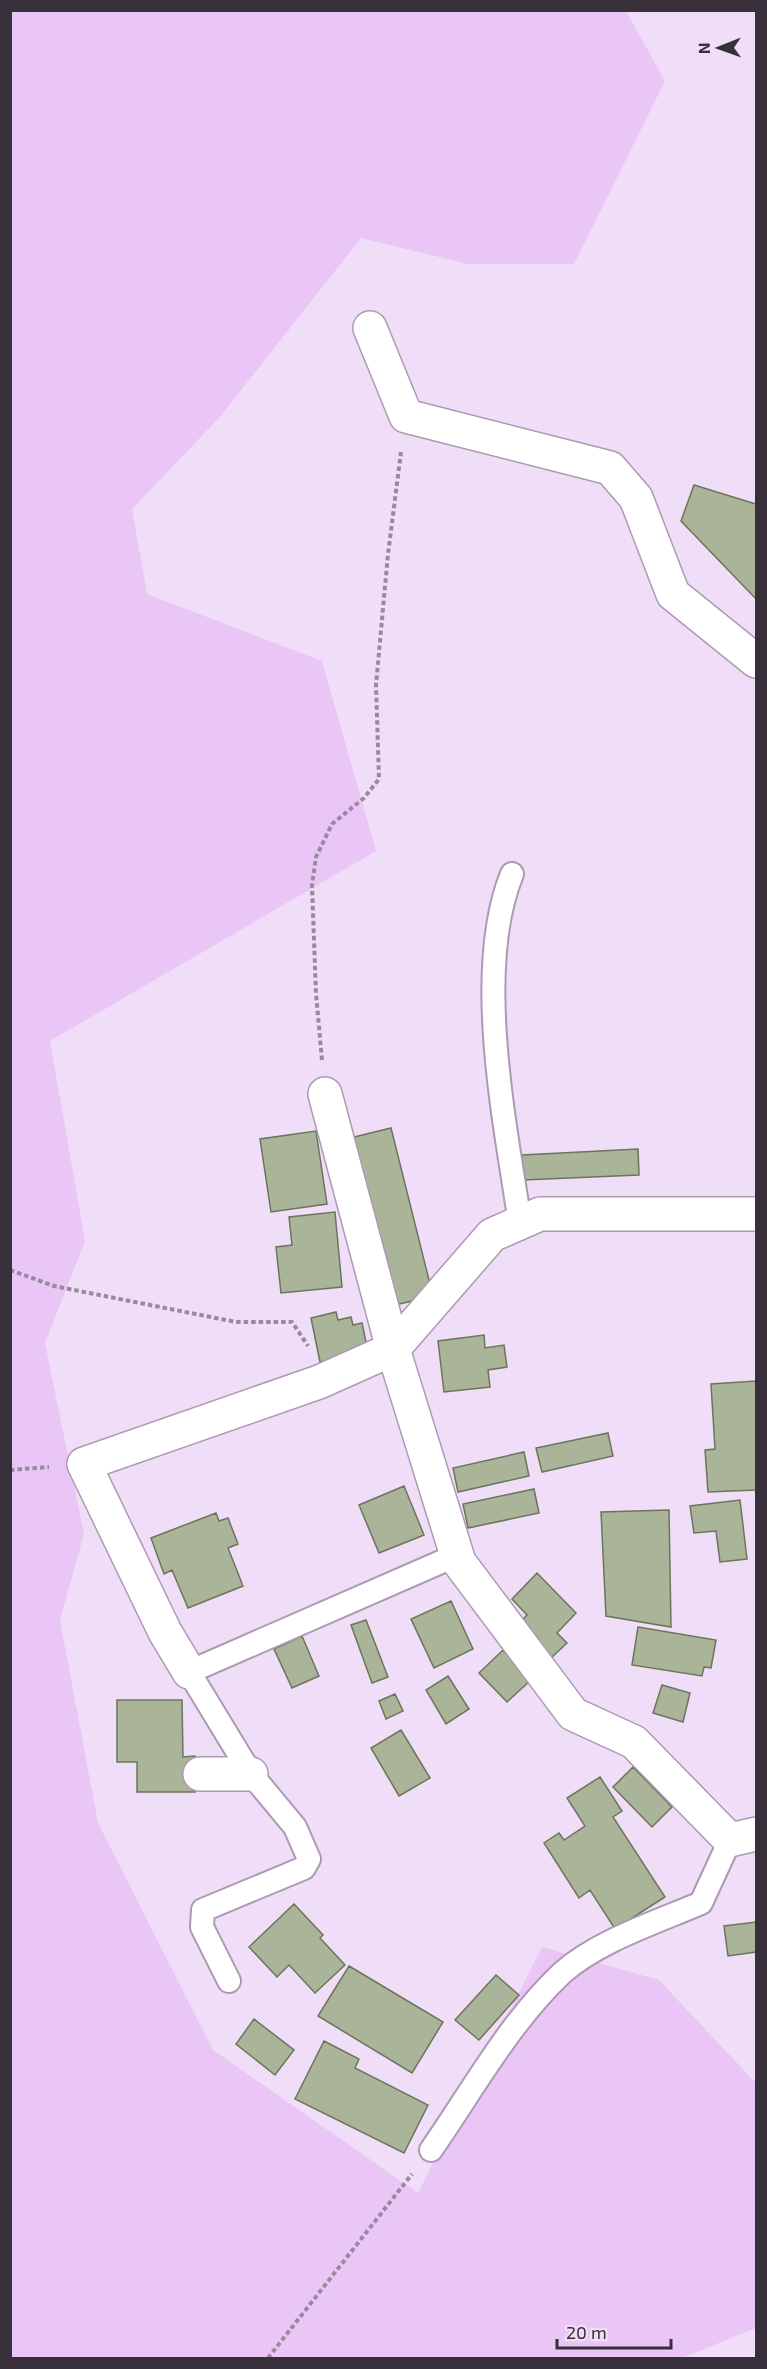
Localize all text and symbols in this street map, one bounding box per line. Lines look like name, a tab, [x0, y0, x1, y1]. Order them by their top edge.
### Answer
north arrow	[689, 18, 749, 78]
text: N	[694, 42, 713, 54]
scale bar	[557, 2312, 671, 2350]
text: 20 m	[566, 2321, 607, 2343]

